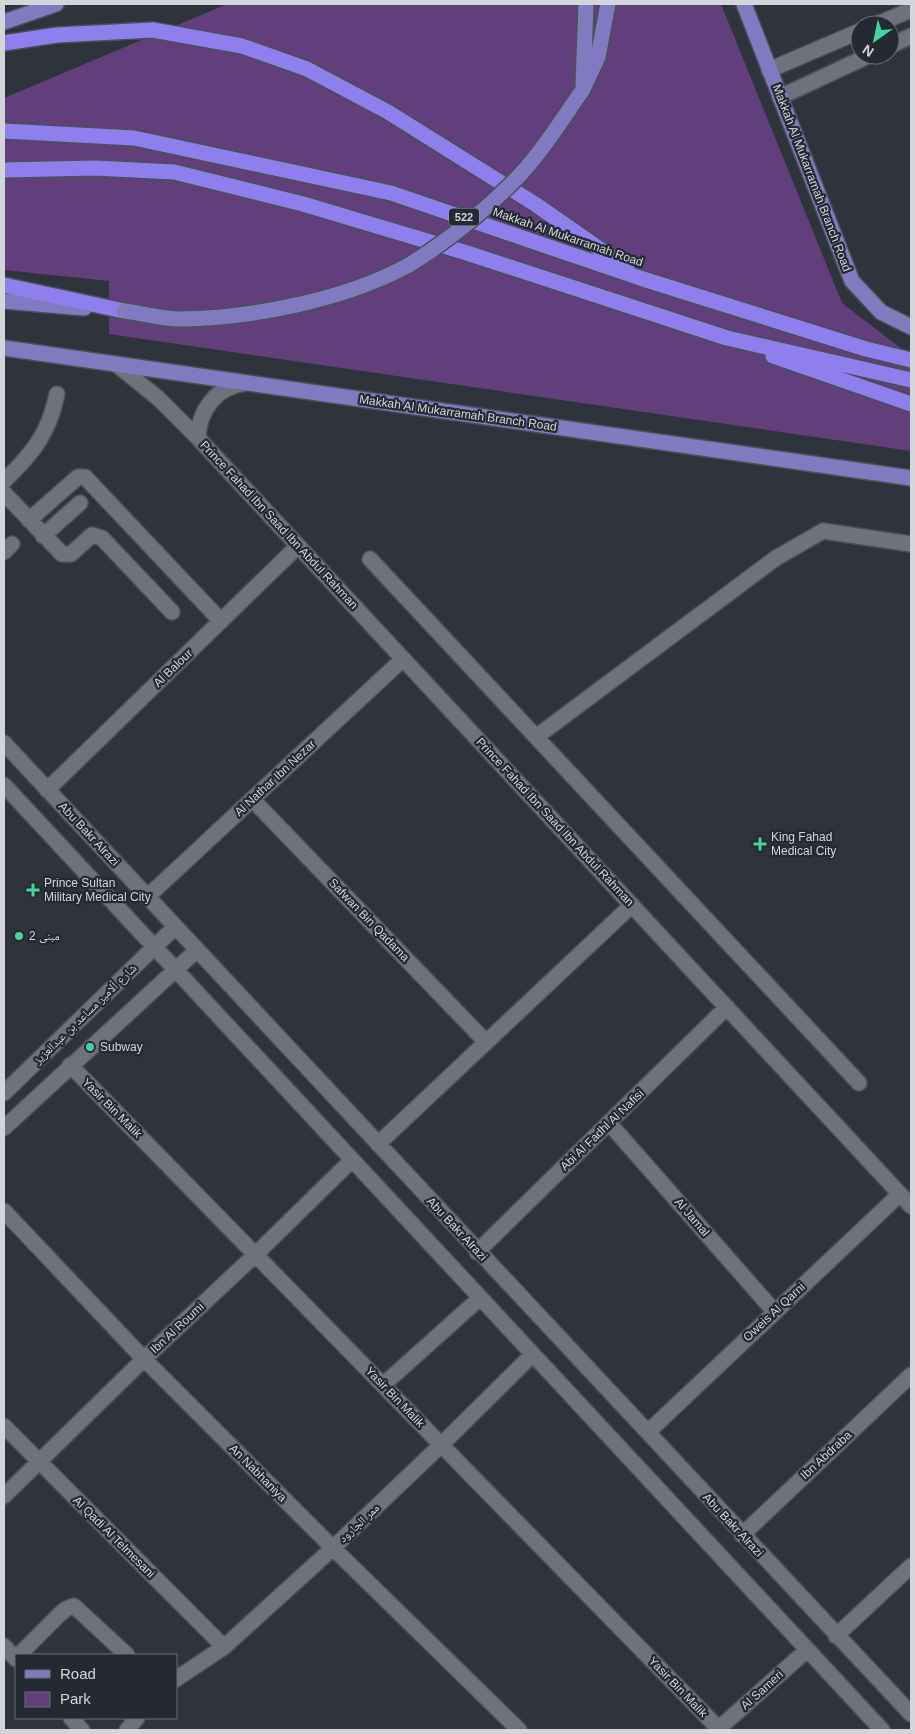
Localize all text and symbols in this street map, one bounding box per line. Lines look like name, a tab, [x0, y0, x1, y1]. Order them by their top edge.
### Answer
north arrow	[850, 15, 900, 65]
text: N	[859, 41, 877, 60]
street label: Makkah Al Mukarramah Branch Road	[770, 82, 854, 274]
street label: Makkah Al Mukarramah Road	[491, 205, 645, 269]
road number: 522	[449, 208, 479, 226]
street label: Makkah Al Mukarramah Branch Road	[358, 392, 558, 434]
street label: Prince Fahad Ibn Saad Ibn Abdul Rahman	[197, 438, 361, 612]
street label: Al Balour	[151, 646, 195, 690]
street label: Prince Fahad Ibn Saad Ibn Abdul Rahman	[473, 735, 637, 909]
street label: Al Nathar Ibn Nezar	[232, 737, 318, 819]
street label: Abu Bakr Alrazi	[56, 799, 122, 869]
place label: King Fahad Medical City	[771, 830, 836, 858]
marker: King Fahad Medical City	[753, 837, 767, 851]
place label: Prince Sultan Military Medical City	[44, 876, 151, 904]
street label: Safwan Bin Qadama	[326, 876, 412, 965]
marker: Prince Sultan Military Medical City	[26, 883, 40, 897]
place label: مبنى 2	[29, 929, 60, 943]
marker: مبنى 2	[13, 930, 25, 942]
street label: شارع ألامير مساعد بن عبدالعزيز	[30, 961, 140, 1068]
place label: Subway	[100, 1040, 143, 1054]
marker: Subway	[84, 1041, 96, 1053]
street label: Yasir Bin Malik	[79, 1075, 145, 1141]
street label: Abi Al Fadhl Al Nafisi	[557, 1087, 647, 1173]
street label: Abu Bakr Alrazi	[424, 1194, 490, 1264]
street label: Al Jamal	[672, 1195, 712, 1239]
street label: Oweis Al Qarni	[740, 1280, 808, 1344]
street label: Ibn Al Roumi	[147, 1300, 207, 1356]
street label: Yasir Bin Malik	[363, 1364, 428, 1431]
street label: Ibn Abdraba	[798, 1428, 855, 1482]
street label: An Nabhaniya	[226, 1441, 290, 1505]
street label: Abu Bakr Alrazi	[700, 1490, 766, 1560]
street label: Al Qadi Al Telmesani	[70, 1493, 158, 1581]
street label: ممر الجارود	[336, 1501, 382, 1545]
legend	[15, 1654, 178, 1719]
street label: Yasir Bin Malik	[646, 1654, 711, 1721]
text: Road	[60, 1665, 96, 1682]
street label: Al Sameri	[738, 1667, 786, 1713]
text: Park	[60, 1690, 91, 1707]

